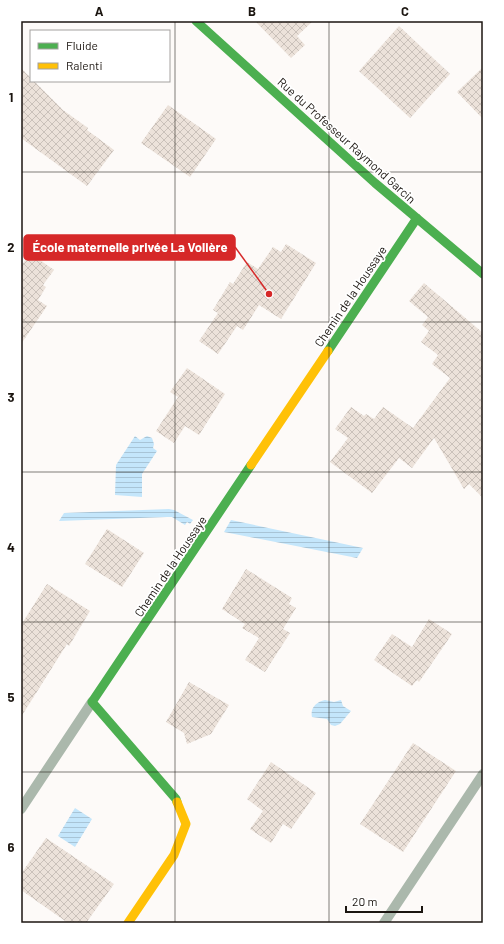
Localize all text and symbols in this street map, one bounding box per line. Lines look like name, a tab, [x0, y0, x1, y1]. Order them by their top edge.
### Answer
text: A	[95, 3, 104, 19]
text: B	[248, 3, 256, 19]
text: C	[401, 3, 409, 19]
legend	[30, 30, 170, 82]
text: Fluide	[66, 38, 98, 52]
text: Ralenti	[66, 58, 103, 72]
street label: Rue du Professeur Raymond Garcin	[275, 74, 419, 206]
text: 1	[9, 89, 13, 105]
callout: École maternelle privée La Volière	[24, 235, 235, 260]
text: 2	[7, 239, 15, 255]
text: École maternelle privée La Volière	[33, 239, 228, 255]
street label: Chemin de la Houssaye	[311, 243, 389, 349]
text: 3	[7, 389, 15, 405]
street label: Chemin de la Houssaye	[131, 513, 209, 619]
text: 4	[7, 539, 15, 555]
text: 5	[7, 689, 15, 705]
text: 6	[8, 839, 15, 855]
scale bar	[346, 888, 422, 914]
text: 20 m	[352, 894, 378, 908]

